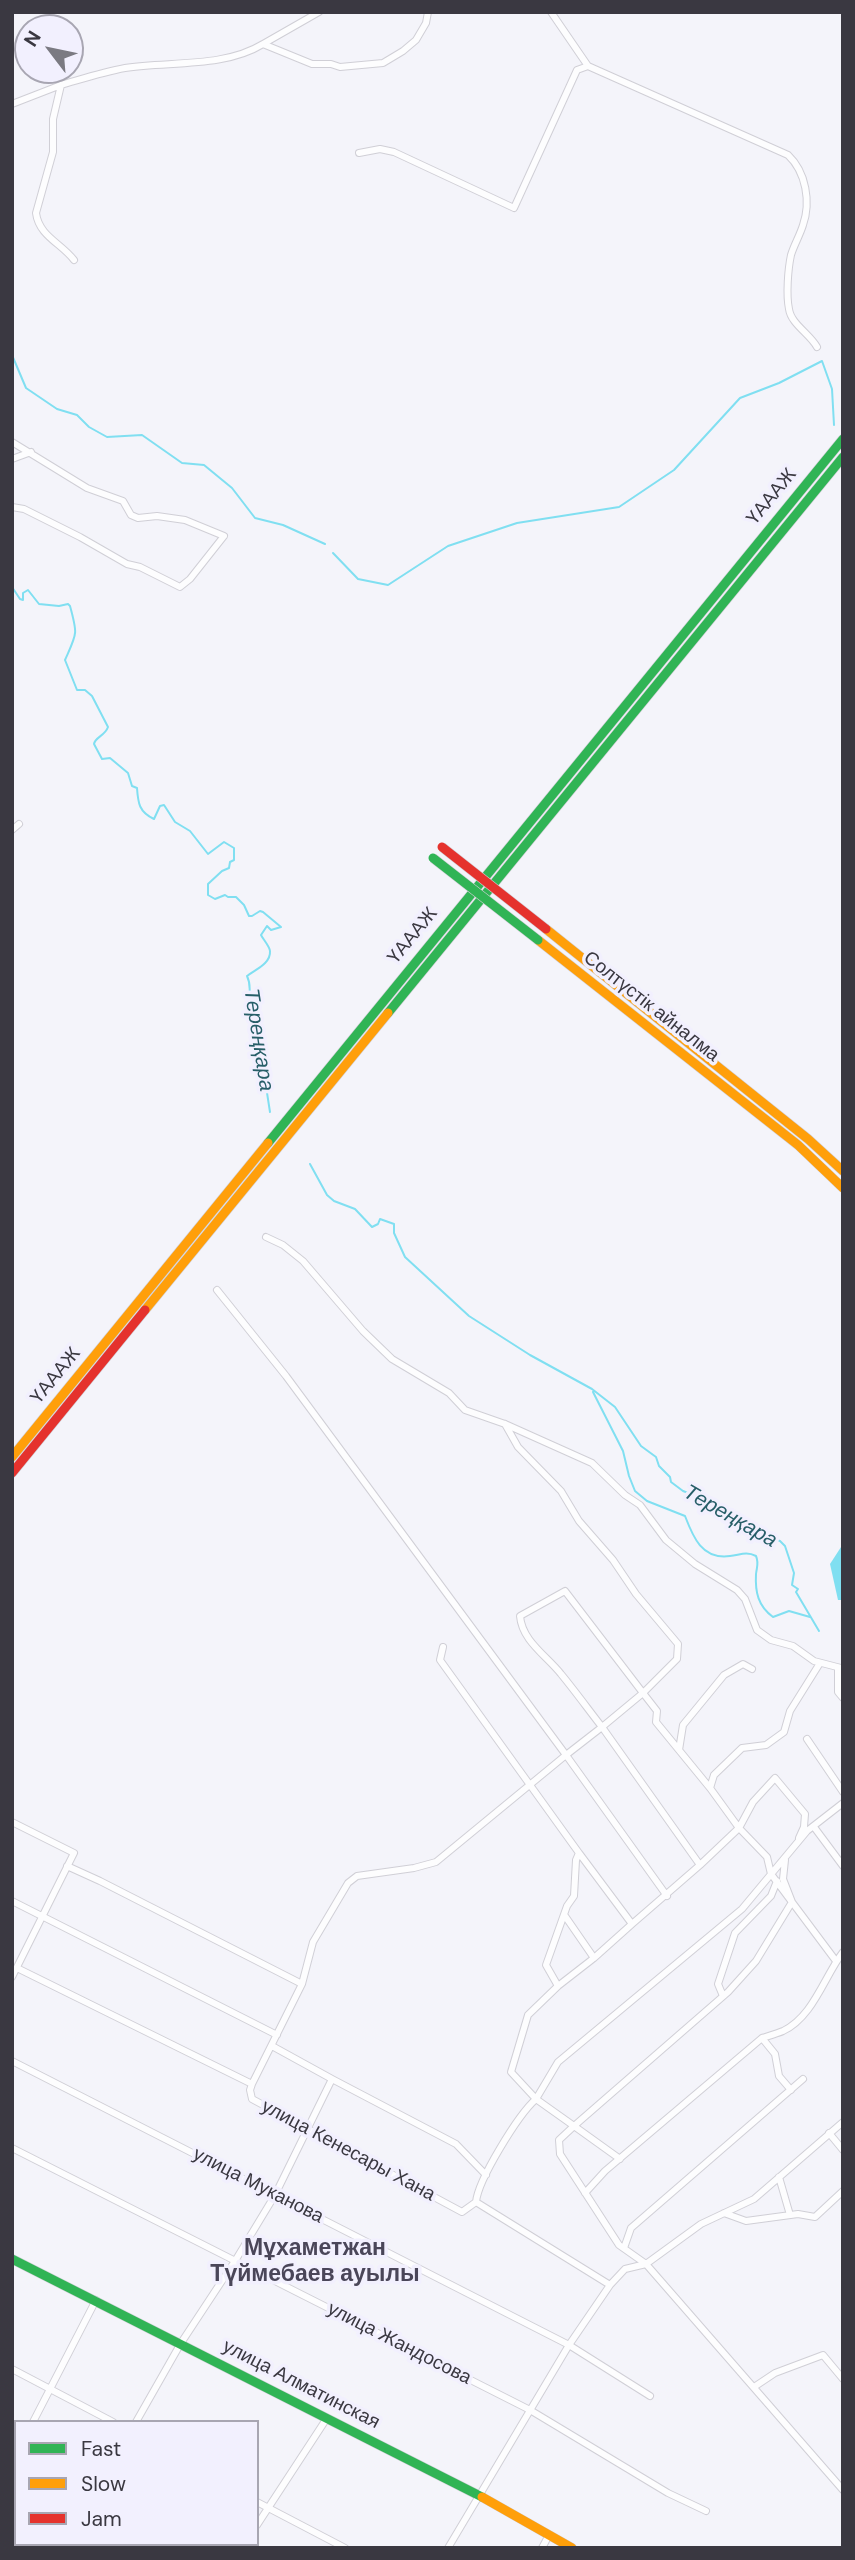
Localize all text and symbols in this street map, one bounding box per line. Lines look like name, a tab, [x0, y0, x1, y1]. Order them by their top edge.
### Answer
north arrow	[14, 14, 84, 84]
text: N	[18, 26, 47, 51]
street label: ҮАААЖ	[742, 464, 802, 530]
street label: ҮАААЖ	[383, 903, 443, 969]
street label: Солтүстік айналма	[579, 947, 723, 1067]
water label: Тереңқара	[237, 987, 279, 1093]
street label: ҮАААЖ	[26, 1343, 86, 1409]
water label: Тереңқара	[679, 1480, 781, 1554]
street label: улица Кенесары Хана	[257, 2095, 439, 2207]
street label: улица Муканова	[189, 2143, 327, 2229]
district label: Мұхаметжан Түймебаев ауылы	[210, 2235, 420, 2289]
street label: улица Жандосова	[323, 2298, 475, 2390]
street label: улица Алматинская	[219, 2336, 383, 2434]
legend	[14, 2420, 259, 2546]
text: Fast	[81, 2435, 121, 2463]
text: Slow	[81, 2470, 126, 2498]
text: Jam	[81, 2505, 122, 2533]

